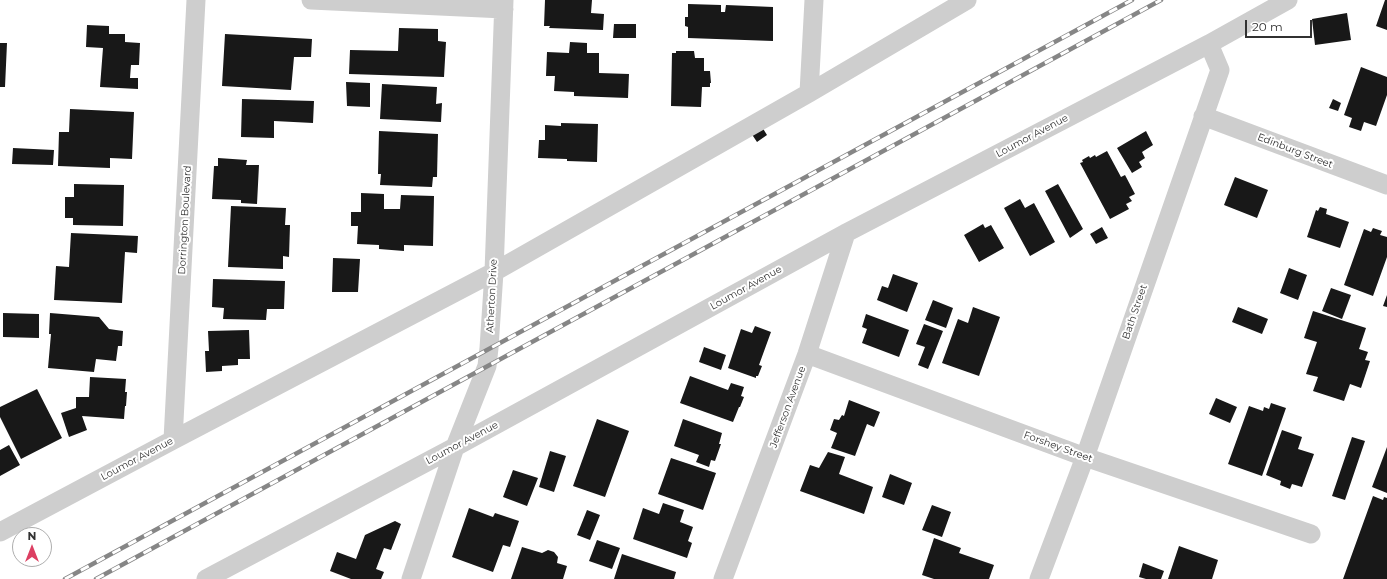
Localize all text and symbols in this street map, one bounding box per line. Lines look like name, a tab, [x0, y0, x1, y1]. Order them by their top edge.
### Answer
scale bar	[1247, 12, 1314, 38]
text: 20 m	[1252, 19, 1283, 34]
street label: Loumor Avenue	[994, 112, 1070, 160]
street label: Edinburg Street	[1256, 131, 1334, 171]
street label: Dorrington Boulevard	[176, 165, 194, 275]
street label: Atherton Drive	[484, 259, 500, 333]
street label: Loumor Avenue	[708, 263, 784, 313]
street label: Bath Street	[1120, 283, 1150, 341]
street label: Jefferson Avenue	[768, 365, 808, 449]
street label: Loumor Avenue	[424, 419, 500, 467]
street label: Forshey Street	[1022, 429, 1094, 465]
street label: Loumor Avenue	[99, 435, 175, 483]
north arrow	[12, 527, 52, 567]
text: N	[28, 529, 36, 543]

